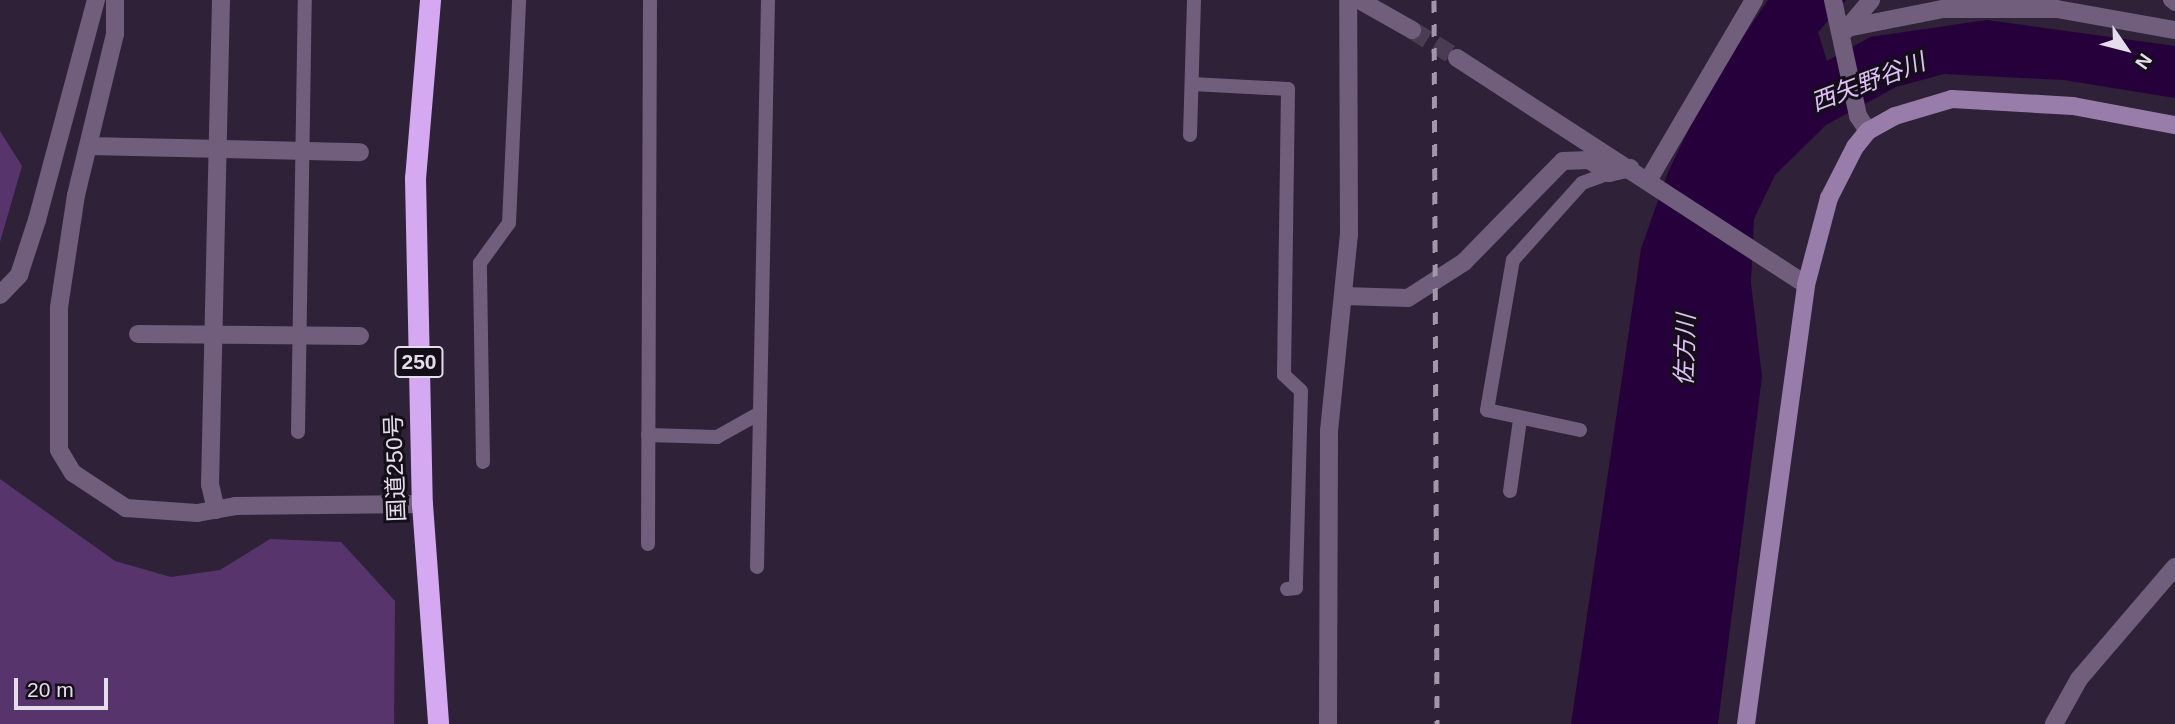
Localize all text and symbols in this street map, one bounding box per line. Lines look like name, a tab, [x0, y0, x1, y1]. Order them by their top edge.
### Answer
north arrow	[2091, 14, 2161, 84]
water label: 西矢野谷川	[1807, 47, 1929, 117]
text: N	[2131, 50, 2156, 73]
water label: 佐方川	[1669, 314, 1701, 386]
road number: 250	[393, 344, 445, 380]
street label: 国道250号	[379, 414, 411, 522]
scale bar	[18, 664, 112, 708]
text: 20 m	[27, 678, 74, 701]

